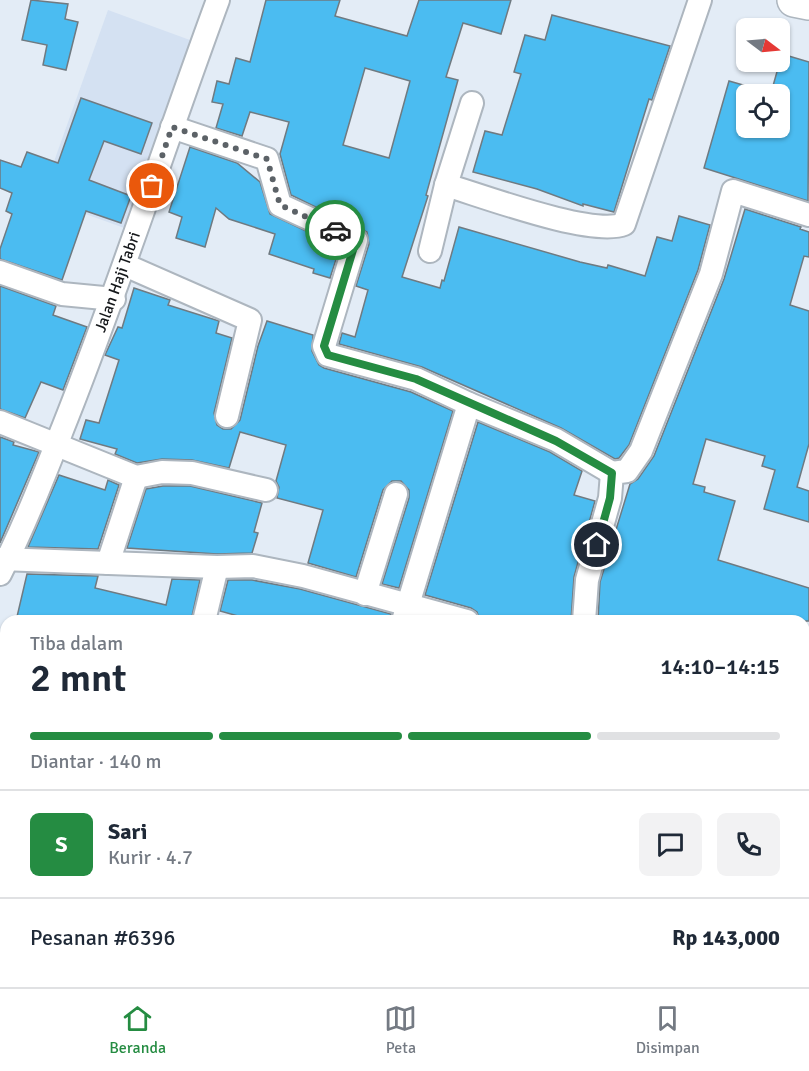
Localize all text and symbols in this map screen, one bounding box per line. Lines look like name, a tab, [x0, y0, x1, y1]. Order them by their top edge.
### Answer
north arrow	[736, 18, 790, 72]
map controls	[736, 18, 790, 138]
button: locate	[736, 84, 790, 138]
pin	[126, 160, 177, 211]
icon: bag	[135, 169, 168, 202]
courier	[305, 200, 365, 260]
icon: car	[319, 214, 352, 247]
street label: Jalan Haji Tabri	[90, 229, 145, 335]
pin	[571, 519, 622, 570]
icon: home	[580, 528, 613, 561]
text: Tiba dalam	[30, 631, 123, 656]
text: 14:10–14:15	[661, 653, 780, 680]
text: 2 mnt	[30, 654, 126, 702]
text: Diantar · 140 m	[30, 749, 162, 774]
button: chat	[639, 813, 702, 876]
button: phone	[717, 813, 780, 876]
text: Sari	[108, 818, 147, 845]
text: S	[55, 831, 68, 858]
text: Kurir · 4.7	[108, 845, 193, 870]
text: Pesanan #6396	[30, 924, 175, 951]
text: Rp 143,000	[672, 924, 780, 951]
tab: Beranda	[109, 1002, 166, 1058]
tab: Peta	[384, 1002, 417, 1058]
tab: Disimpan	[636, 1002, 700, 1058]

